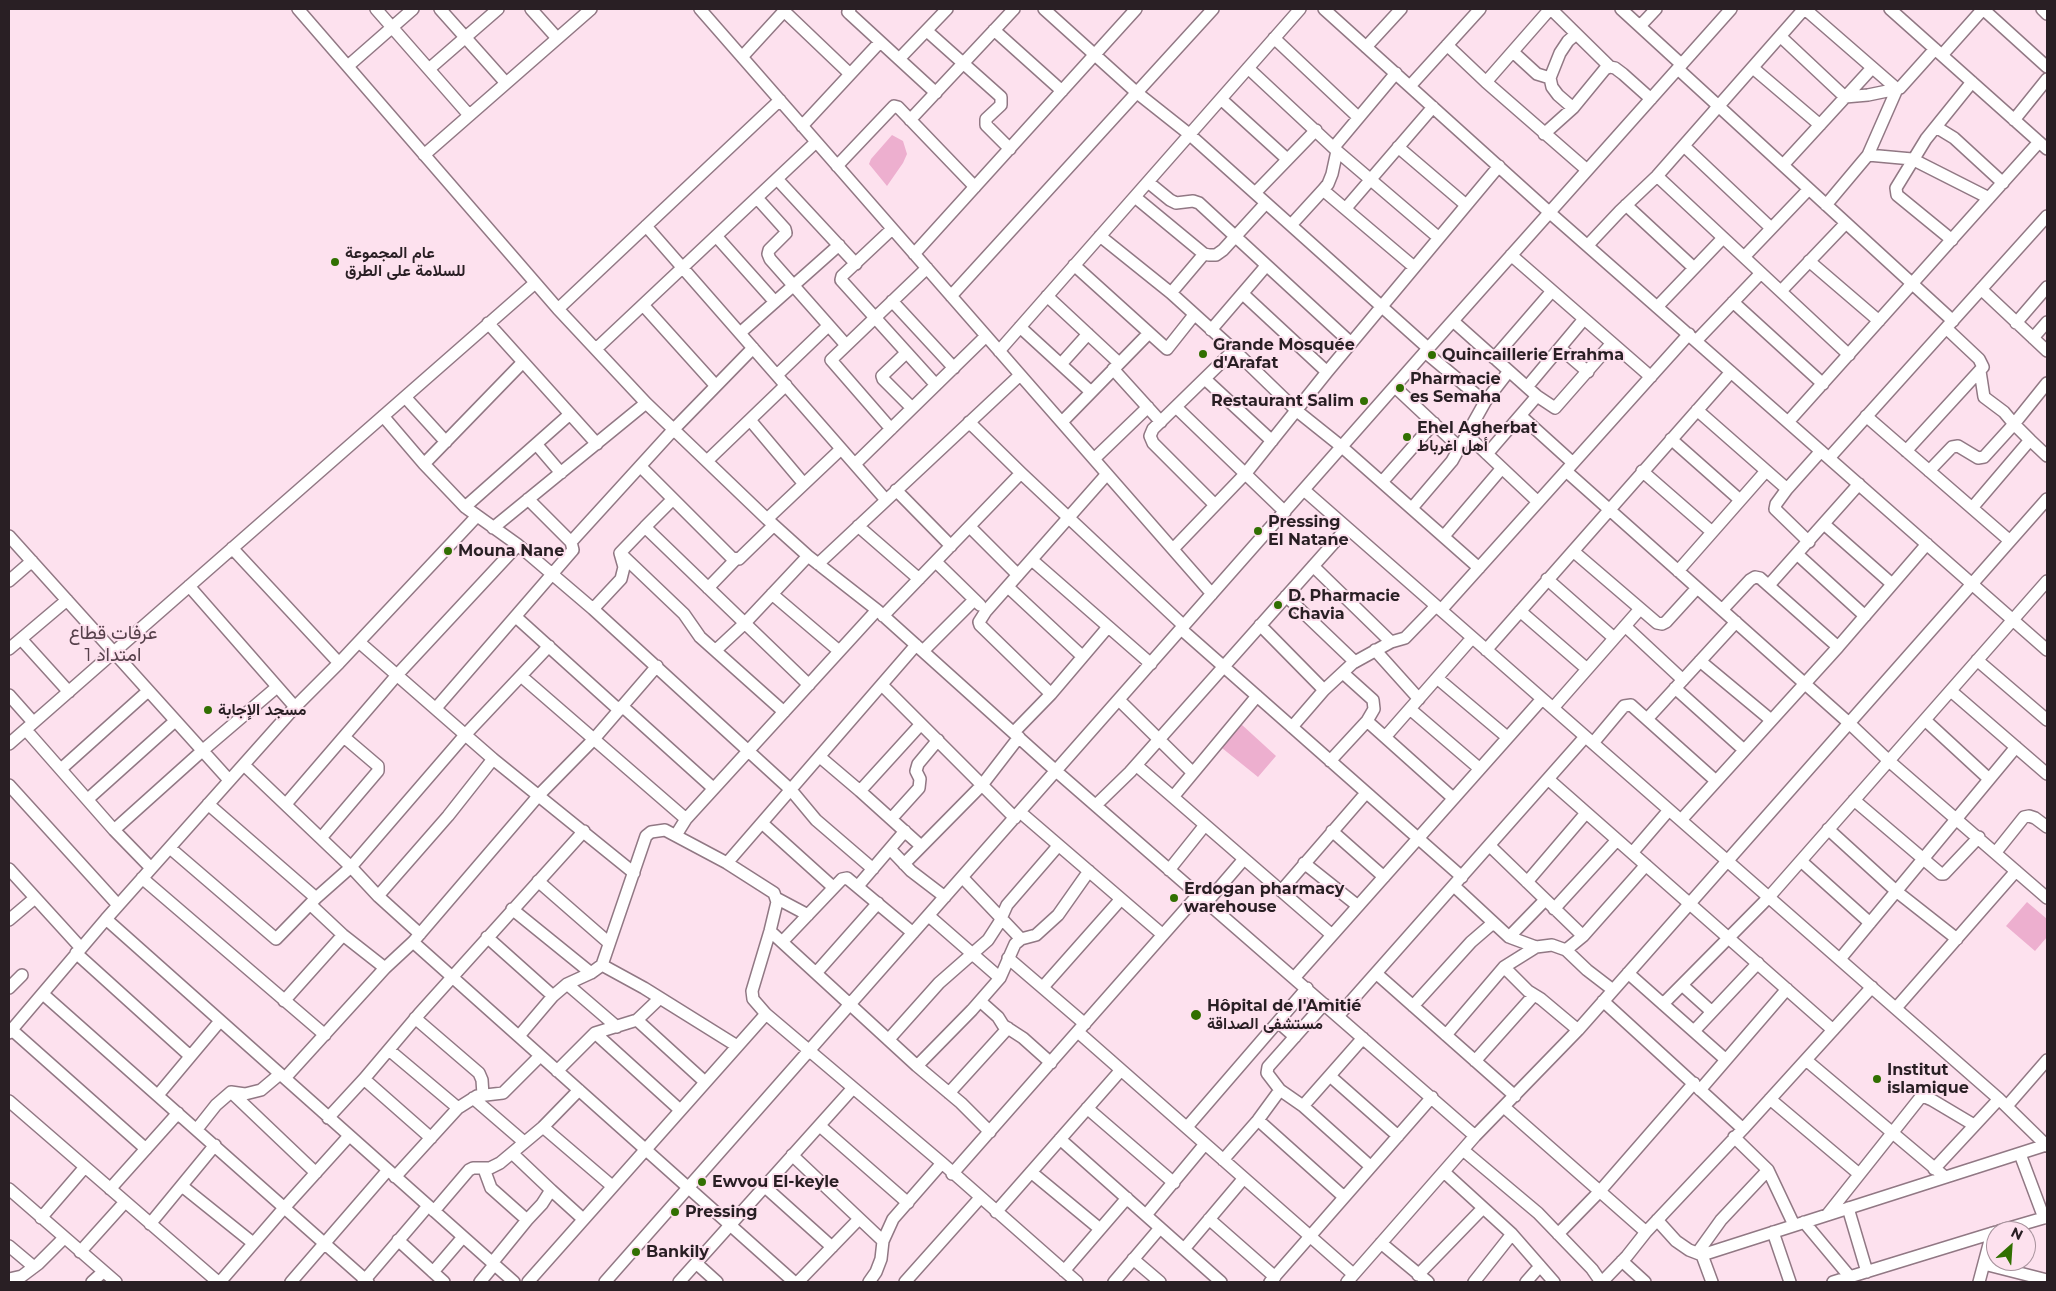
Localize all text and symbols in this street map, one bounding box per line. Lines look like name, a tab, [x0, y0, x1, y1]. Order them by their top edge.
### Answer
place label: عام المجموعة للسلامة على الطرق	[345, 243, 466, 281]
marker: عام المجموعة للسلامة على الطرق	[329, 256, 341, 268]
place label: Grande Mosquée d'Arafat	[1213, 335, 1355, 373]
place label: Quincaillerie Errahma	[1442, 345, 1624, 365]
marker: Grande Mosquée d'Arafat	[1197, 348, 1209, 360]
marker: Quincaillerie Errahma	[1426, 349, 1438, 361]
place label: Pharmacie es Semaha	[1410, 369, 1501, 407]
marker: Pharmacie es Semaha	[1394, 382, 1406, 394]
place label: Restaurant Salim	[1211, 391, 1354, 411]
marker: Restaurant Salim	[1358, 395, 1370, 407]
place label: Ehel Agherbat أهل اغرباط	[1417, 418, 1537, 456]
marker: Ehel Agherbat أهل اغرباط	[1401, 431, 1413, 443]
place label: Pressing El Natane	[1268, 512, 1349, 550]
marker: Pressing El Natane	[1252, 525, 1264, 537]
place label: Mouna Nane	[458, 541, 564, 561]
marker: Mouna Nane	[442, 545, 454, 557]
place label: D. Pharmacie Chavia	[1288, 586, 1400, 624]
marker: D. Pharmacie Chavia	[1272, 599, 1284, 611]
district label: عرفات قطاع 1 امتداد	[69, 622, 157, 666]
place label: مسجد الإجابة	[218, 700, 307, 720]
marker: مسجد الإجابة	[202, 704, 214, 716]
place label: Erdogan pharmacy warehouse	[1184, 879, 1344, 917]
marker: Erdogan pharmacy warehouse	[1168, 892, 1180, 904]
place label: Hôpital de l'Amitié مستشفى الصداقة	[1207, 996, 1361, 1034]
marker: Hôpital de l'Amitié مستشفى الصداقة	[1189, 1008, 1203, 1022]
place label: Institut islamique	[1887, 1060, 1969, 1098]
marker: Institut islamique	[1871, 1073, 1883, 1085]
place label: Ewvou El-keyle	[712, 1172, 839, 1192]
marker: Ewvou El-keyle	[696, 1176, 708, 1188]
place label: Pressing	[685, 1202, 758, 1222]
marker: Pressing	[669, 1206, 681, 1218]
north arrow	[1986, 1221, 2036, 1271]
text: N	[2008, 1223, 2026, 1244]
place label: Bankily	[646, 1242, 709, 1262]
marker: Bankily	[630, 1246, 642, 1258]

